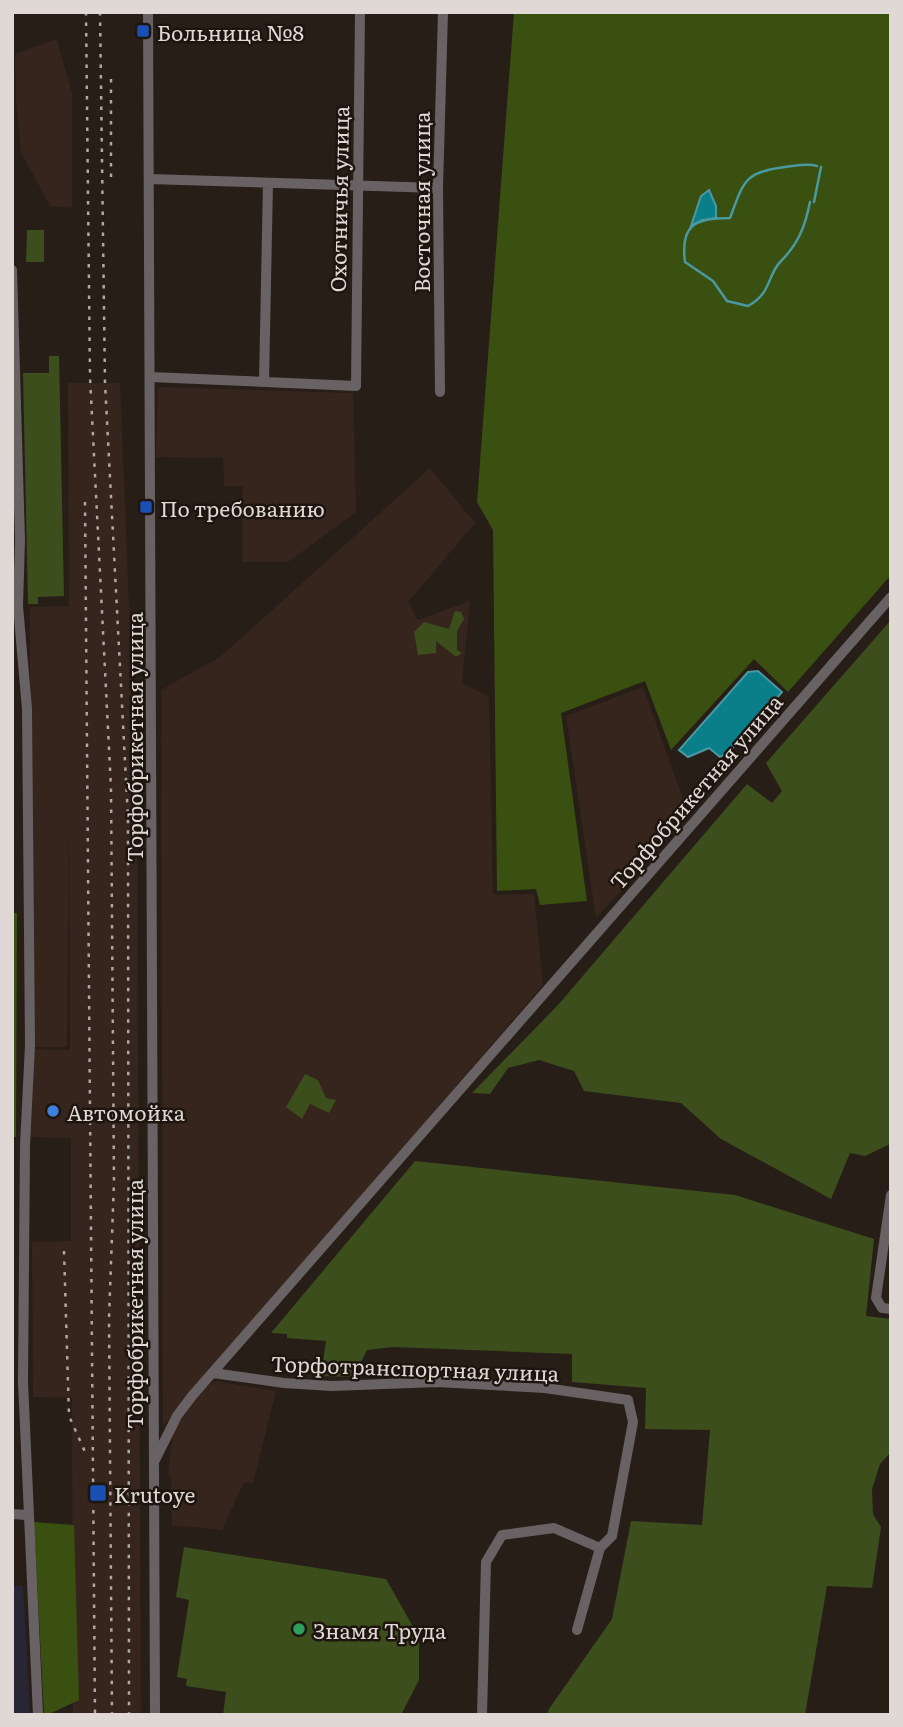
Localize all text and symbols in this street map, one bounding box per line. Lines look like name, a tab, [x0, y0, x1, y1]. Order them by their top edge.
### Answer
place label: Больница №8	[157, 16, 304, 47]
marker: Больница №8	[135, 23, 151, 39]
street label: Охотничья улица	[321, 105, 355, 292]
street label: Восточная улица	[405, 111, 436, 293]
place label: По требованию	[160, 492, 325, 523]
marker: По требованию	[138, 499, 154, 515]
street label: Торфобрикетная улица	[118, 611, 149, 862]
street label: Торфобрикетная улица	[601, 686, 789, 896]
place label: Автомойка	[67, 1096, 186, 1127]
marker: Автомойка	[45, 1103, 61, 1119]
street label: Торфобрикетная улица	[118, 1178, 149, 1429]
street label: Торфотранспортная улица	[270, 1346, 560, 1388]
place label: Krutoye	[114, 1478, 195, 1509]
marker: Krutoye	[88, 1483, 108, 1503]
place label: Знамя Труда	[313, 1614, 447, 1645]
marker: Знамя Труда	[291, 1621, 307, 1637]

